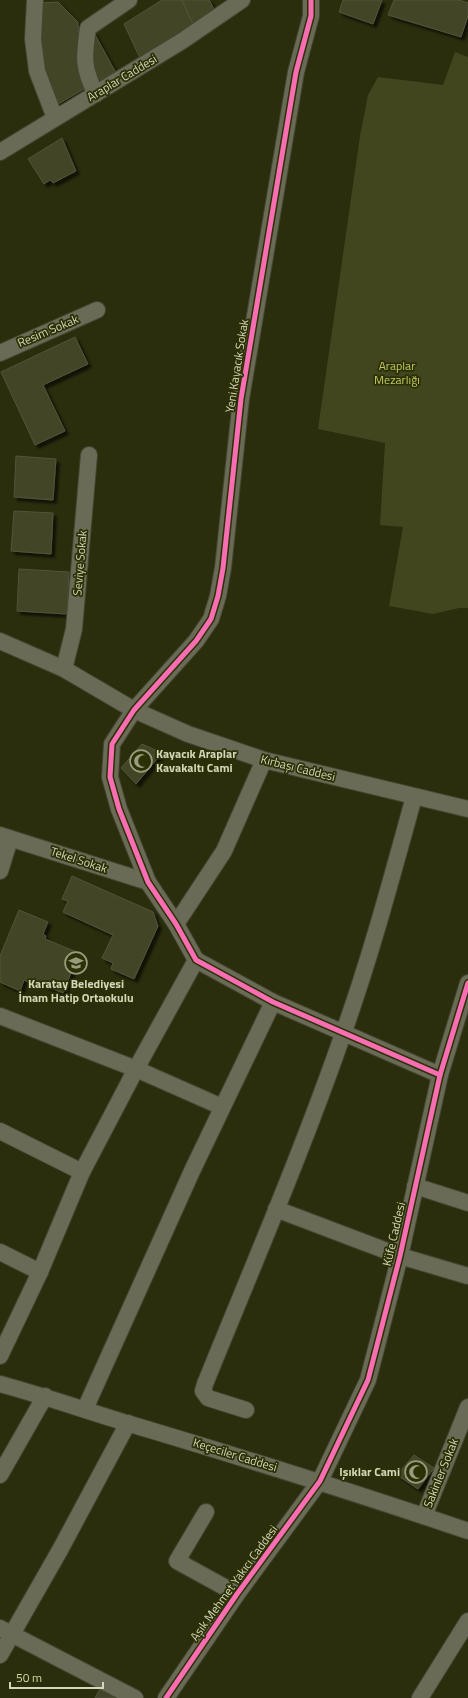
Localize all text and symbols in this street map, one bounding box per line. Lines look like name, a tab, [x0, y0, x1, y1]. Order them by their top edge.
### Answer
street label: Araplar Caddesi	[83, 49, 160, 106]
street label: Resim Sokak	[14, 309, 81, 352]
street label: Yeni Kayacık Sokak	[220, 318, 253, 414]
park label: Araplar Mezarlığı	[374, 356, 420, 389]
street label: Seviye Sokak	[67, 529, 92, 596]
place label: Kayacık Araplar Kavakaltı Cami	[156, 744, 237, 777]
mosque icon: Kayacık Araplar Kavakaltı Cami	[128, 748, 154, 774]
street label: Kırbaşı Caddesi	[259, 749, 337, 786]
street label: Tekel Sokak	[48, 841, 110, 878]
school or university icon: Karatay Belediyesi İmam Hatip Ortaokulu	[63, 950, 89, 976]
place label: Karatay Belediyesi İmam Hatip Ortaokulu	[18, 974, 134, 1007]
street label: Küfe Caddesi	[377, 1200, 410, 1268]
street label: Keçeciler Caddesi	[191, 1433, 279, 1476]
street label: Sakinler Sokak	[418, 1435, 463, 1510]
mosque icon: Işıklar Cami	[403, 1459, 429, 1485]
place label: Işıklar Cami	[339, 1462, 400, 1481]
street label: Aşık Mehmet Yakıcı Caddesi	[185, 1521, 282, 1645]
scale bar	[10, 1664, 103, 1690]
text: 50 m	[16, 1668, 42, 1687]

